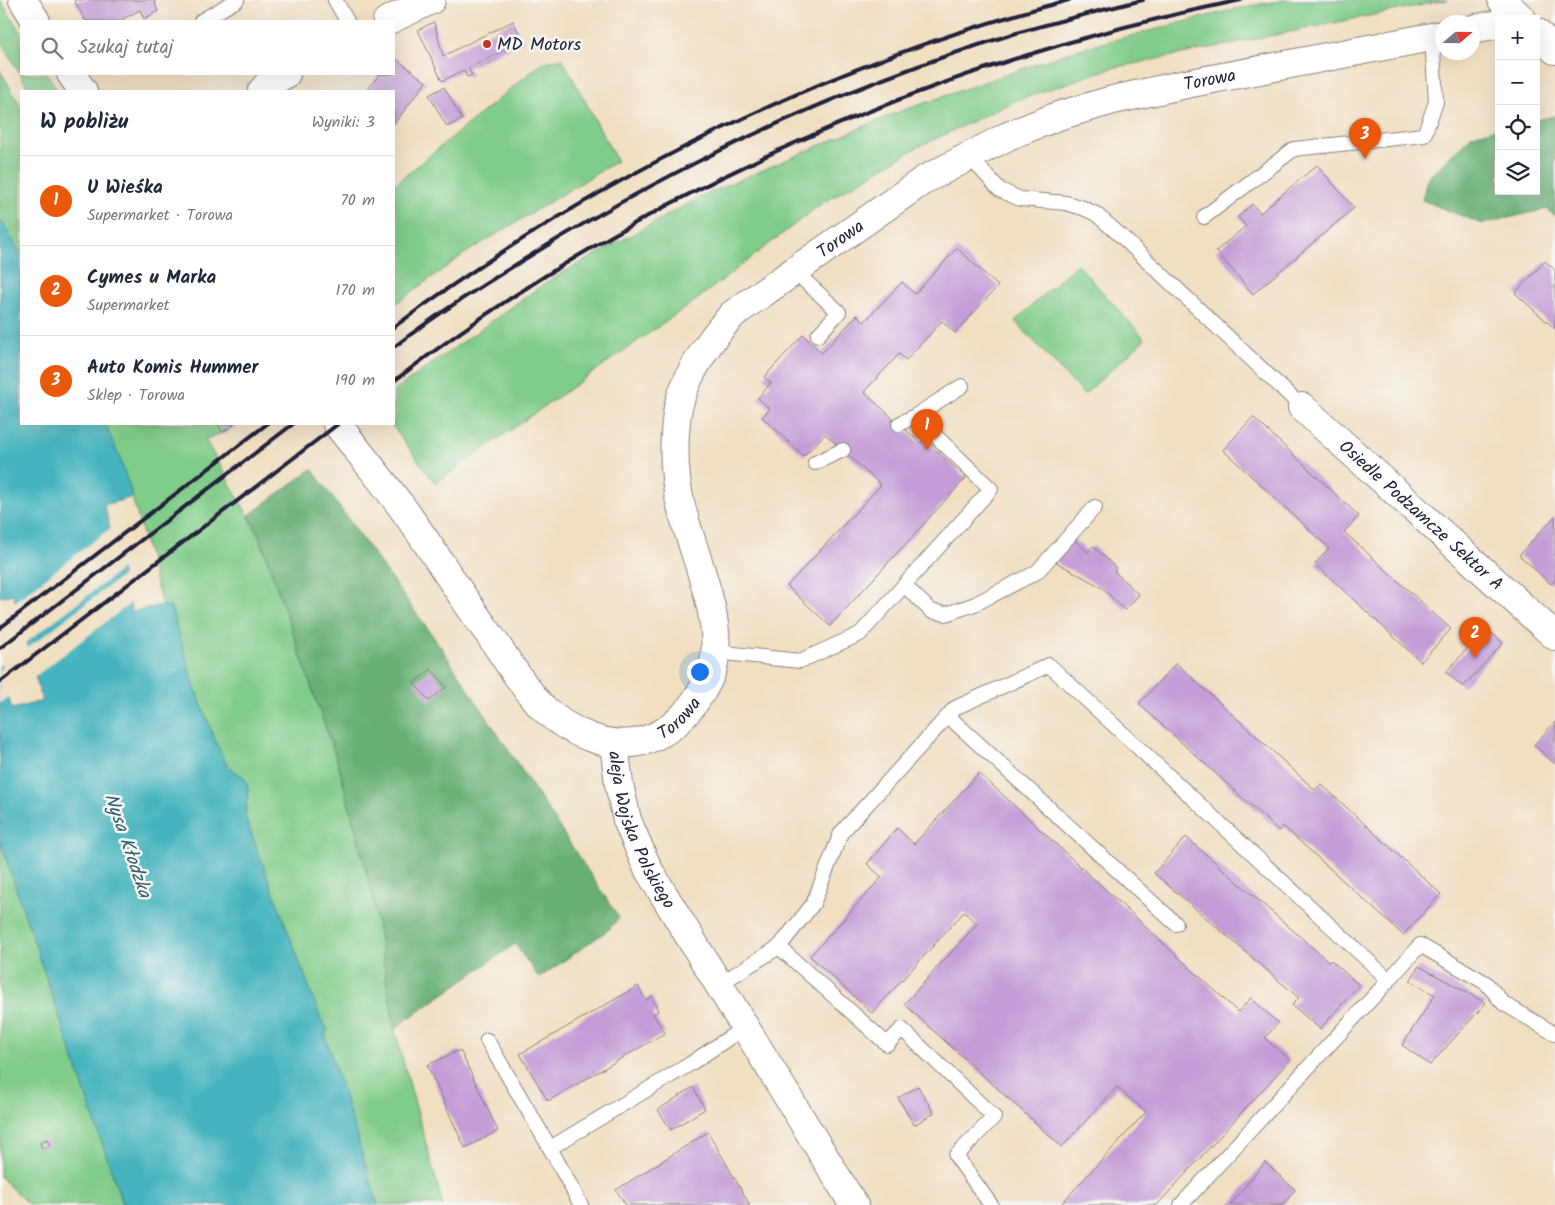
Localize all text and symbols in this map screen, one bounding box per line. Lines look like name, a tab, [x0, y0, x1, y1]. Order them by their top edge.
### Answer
north arrow	[1435, 15, 1480, 60]
map controls	[1495, 15, 1540, 195]
button: +	[1495, 15, 1540, 60]
search box	[20, 20, 395, 75]
place label: MD Motors	[497, 31, 581, 60]
text: Szukaj tutaj	[78, 33, 173, 63]
icon: search	[38, 34, 66, 62]
marker: MD Motors	[481, 38, 493, 50]
button: −	[1495, 60, 1540, 105]
street label: Torowa	[1181, 62, 1238, 100]
button: locate	[1495, 105, 1540, 150]
text: W pobliżu	[40, 106, 128, 139]
text: Wyniki: 3	[312, 110, 375, 135]
pin: 3	[1349, 118, 1381, 159]
button: layers	[1495, 150, 1540, 195]
text: U Wieśka	[87, 173, 163, 203]
text: 1	[54, 188, 58, 213]
text: 70 m	[340, 188, 375, 213]
text: Supermarket · Torowa	[87, 203, 233, 228]
street label: Torowa	[811, 213, 871, 267]
text: Cymes u Marka	[87, 263, 216, 293]
text: 2	[51, 278, 61, 303]
text: 170 m	[335, 278, 375, 303]
text: Supermarket	[87, 293, 170, 318]
text: Auto Komis Hummer	[87, 353, 258, 383]
text: 3	[52, 368, 60, 393]
text: 190 m	[335, 368, 375, 393]
text: Sklep · Torowa	[87, 383, 185, 408]
pin: 1	[911, 409, 943, 450]
street label: Osiedle Podzamcze Sektor A	[1331, 434, 1510, 599]
pin: 2	[1459, 617, 1491, 658]
your location	[687, 659, 713, 685]
street label: Torowa	[652, 692, 710, 749]
street label: aleja Wojska Polskiego	[599, 750, 682, 915]
water label: Nysa Kłodzka	[95, 789, 159, 903]

